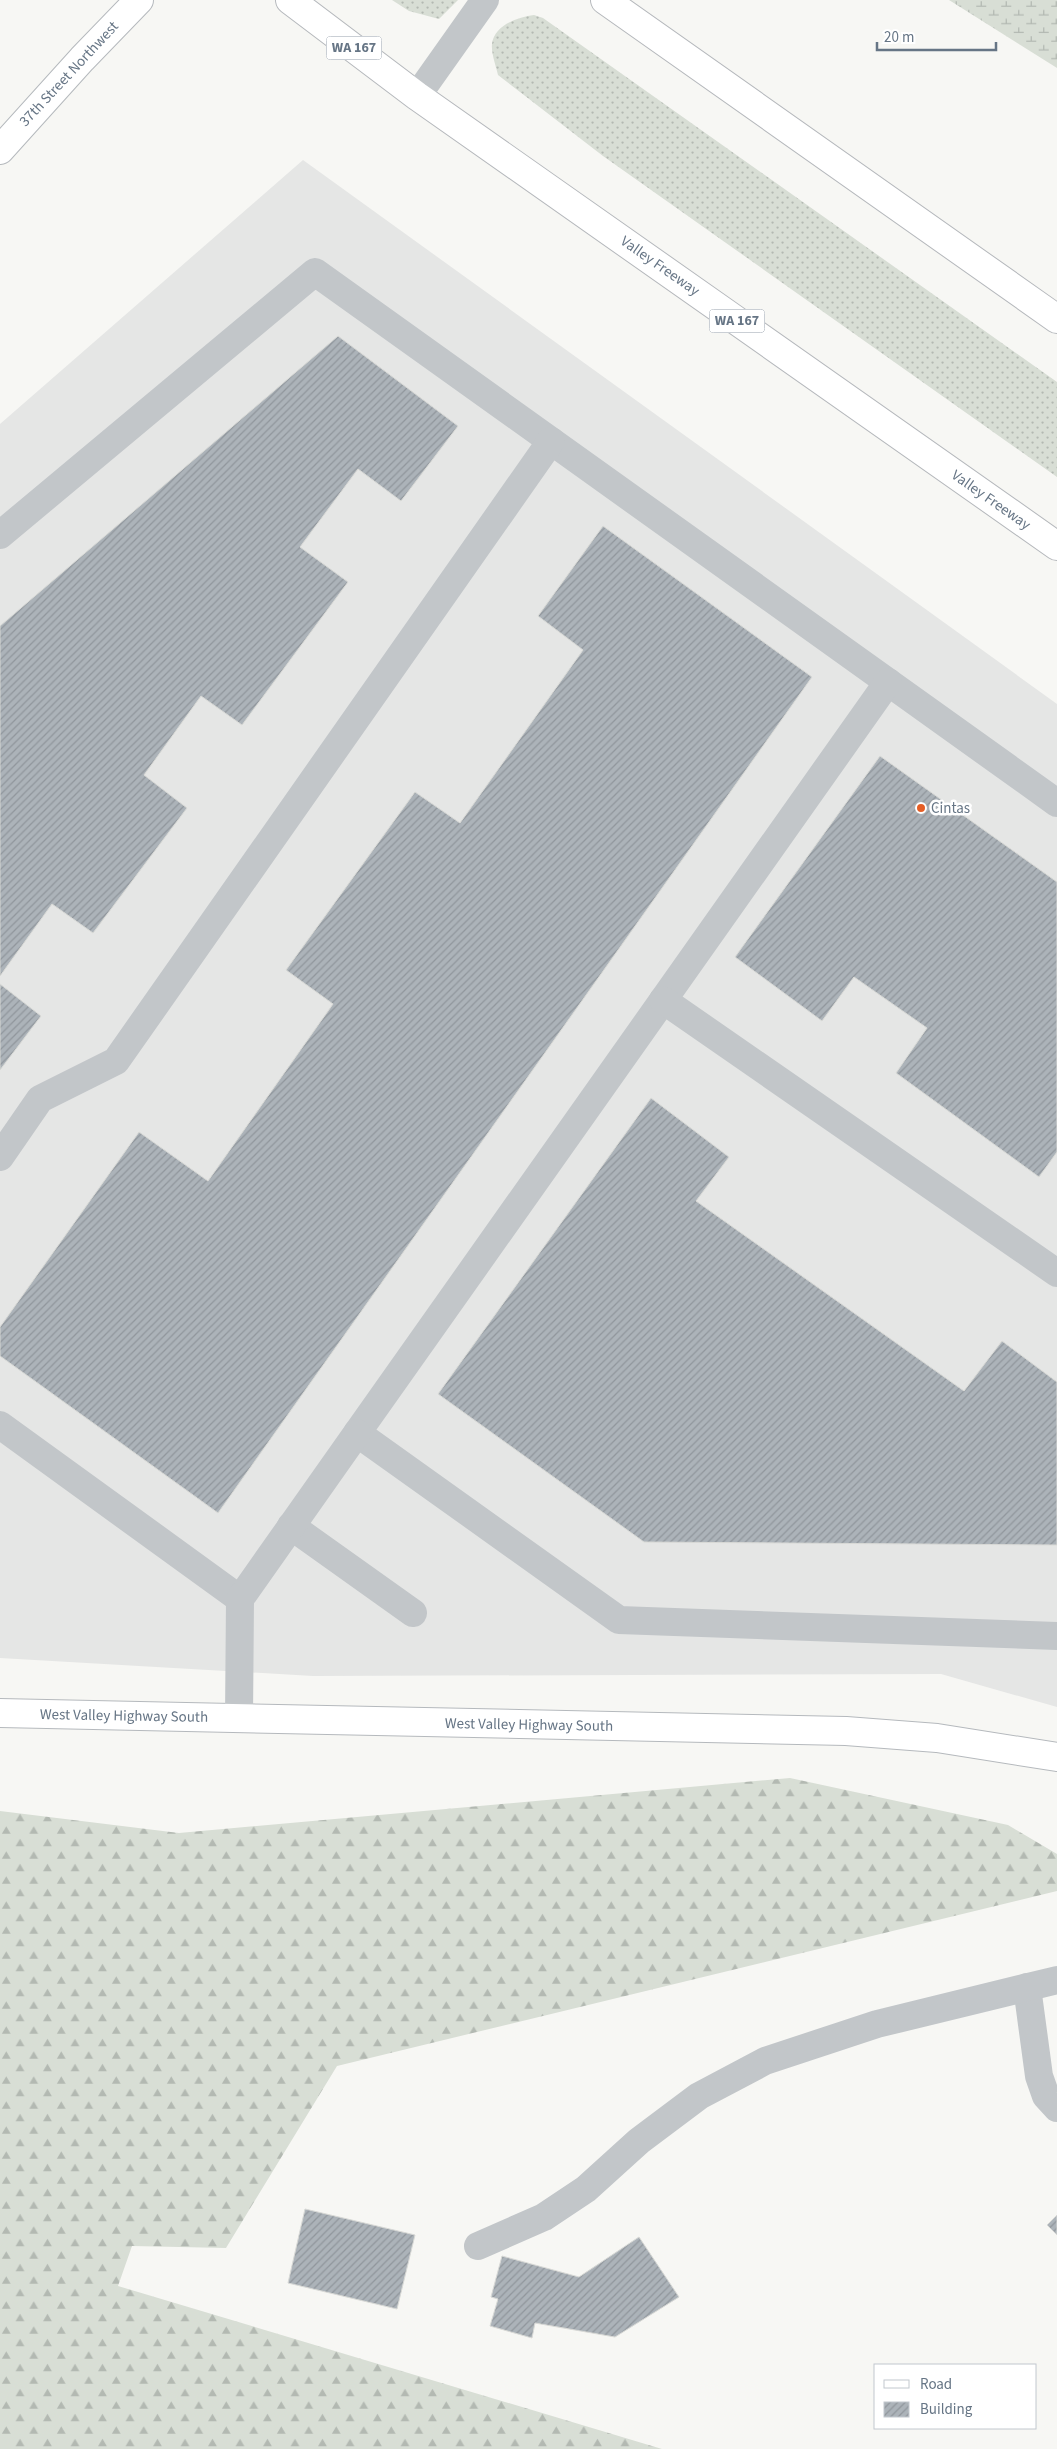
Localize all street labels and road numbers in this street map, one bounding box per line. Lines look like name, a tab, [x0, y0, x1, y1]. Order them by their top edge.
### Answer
street label: 37th Street Northwest	[15, 17, 123, 131]
road number: WA 167	[326, 36, 382, 59]
street label: Valley Freeway	[616, 231, 704, 301]
road number: WA 167	[710, 310, 764, 332]
street label: Valley Freeway	[947, 465, 1035, 535]
street label: West Valley Highway South	[40, 1704, 208, 1728]
street label: West Valley Highway South	[445, 1713, 613, 1737]

